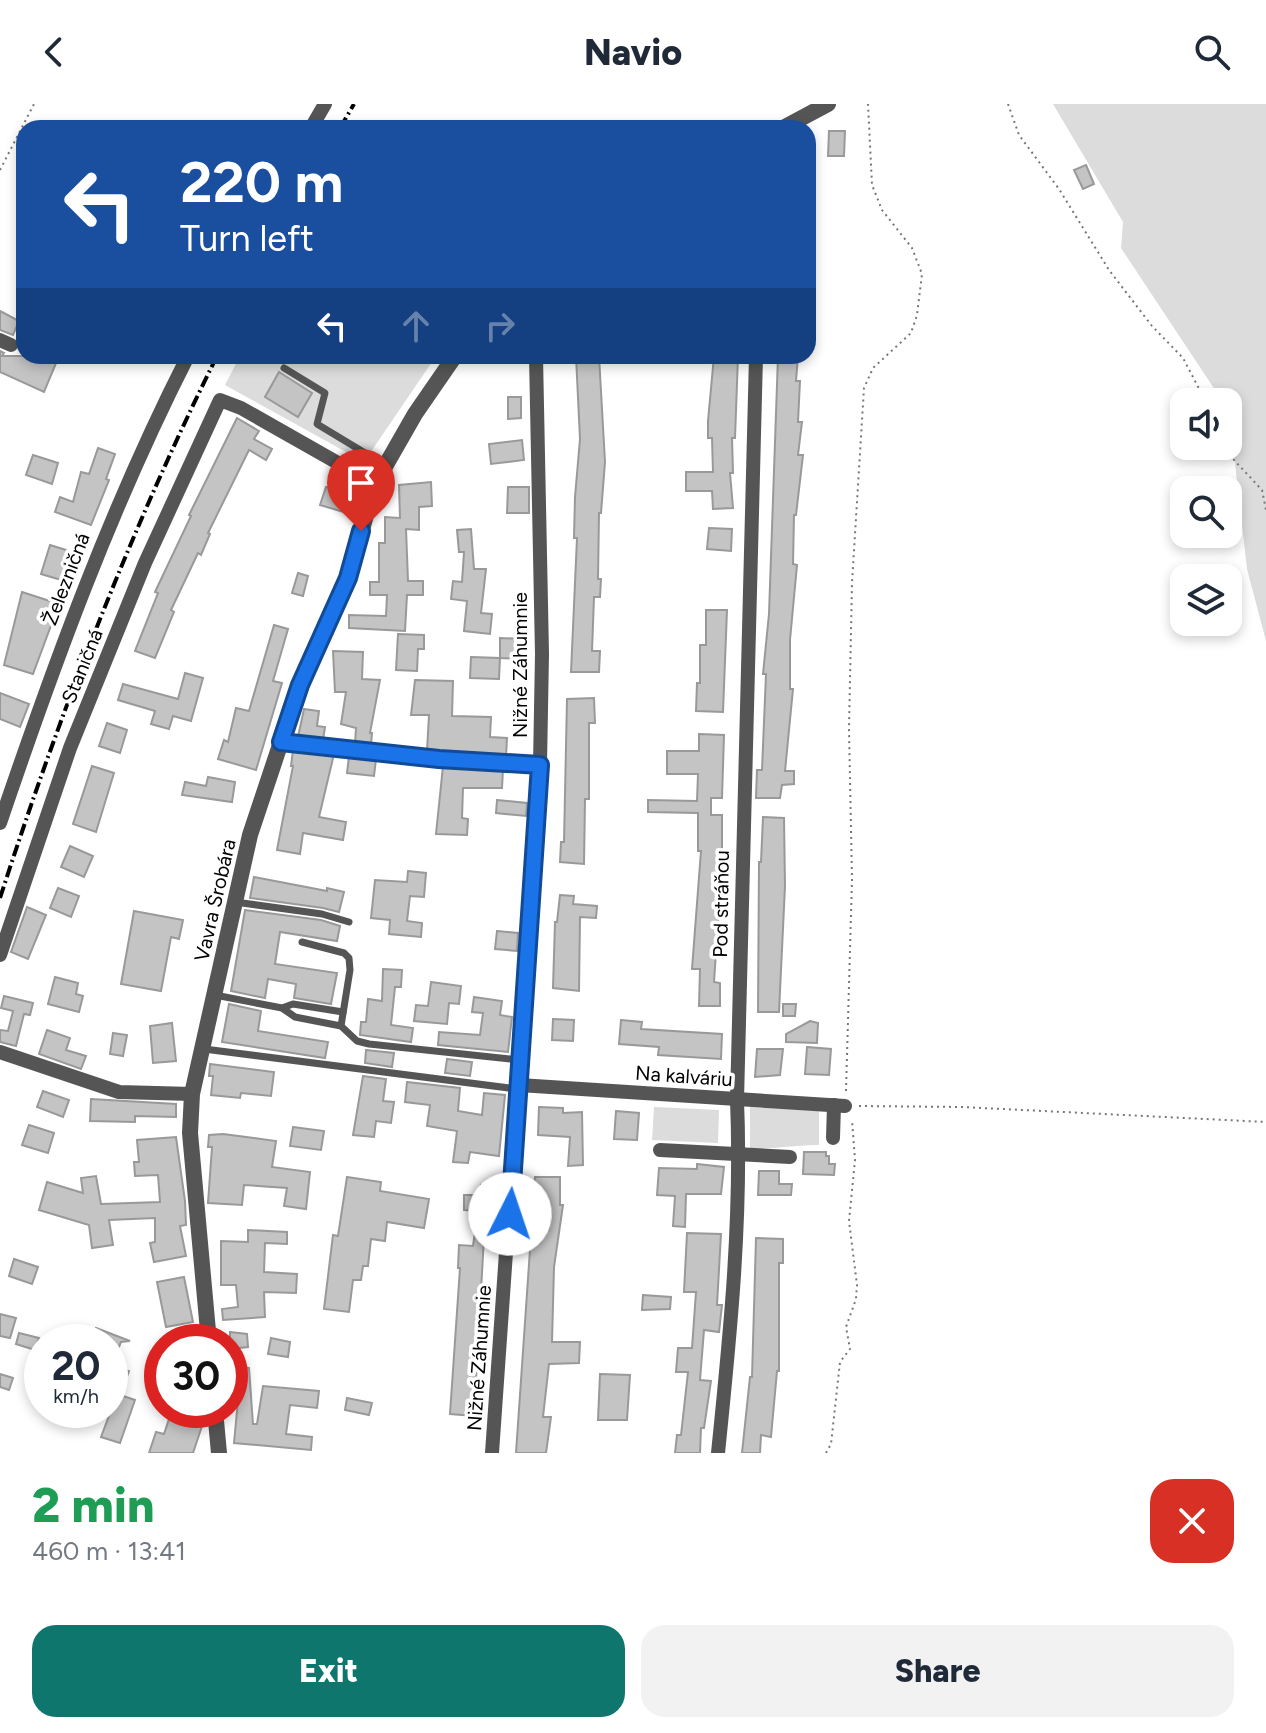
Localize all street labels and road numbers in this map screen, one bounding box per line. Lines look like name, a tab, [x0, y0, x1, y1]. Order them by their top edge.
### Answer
street label: Železničná	[37, 529, 95, 629]
street label: Nižné Záhumnie	[508, 592, 532, 738]
street label: Staničná	[56, 625, 108, 707]
street label: Vavra Šrobára	[189, 836, 241, 964]
street label: Pod stráňou	[708, 850, 734, 958]
street label: Na kalváriu	[634, 1061, 734, 1091]
street label: Nižné Záhumnie	[462, 1284, 496, 1432]

